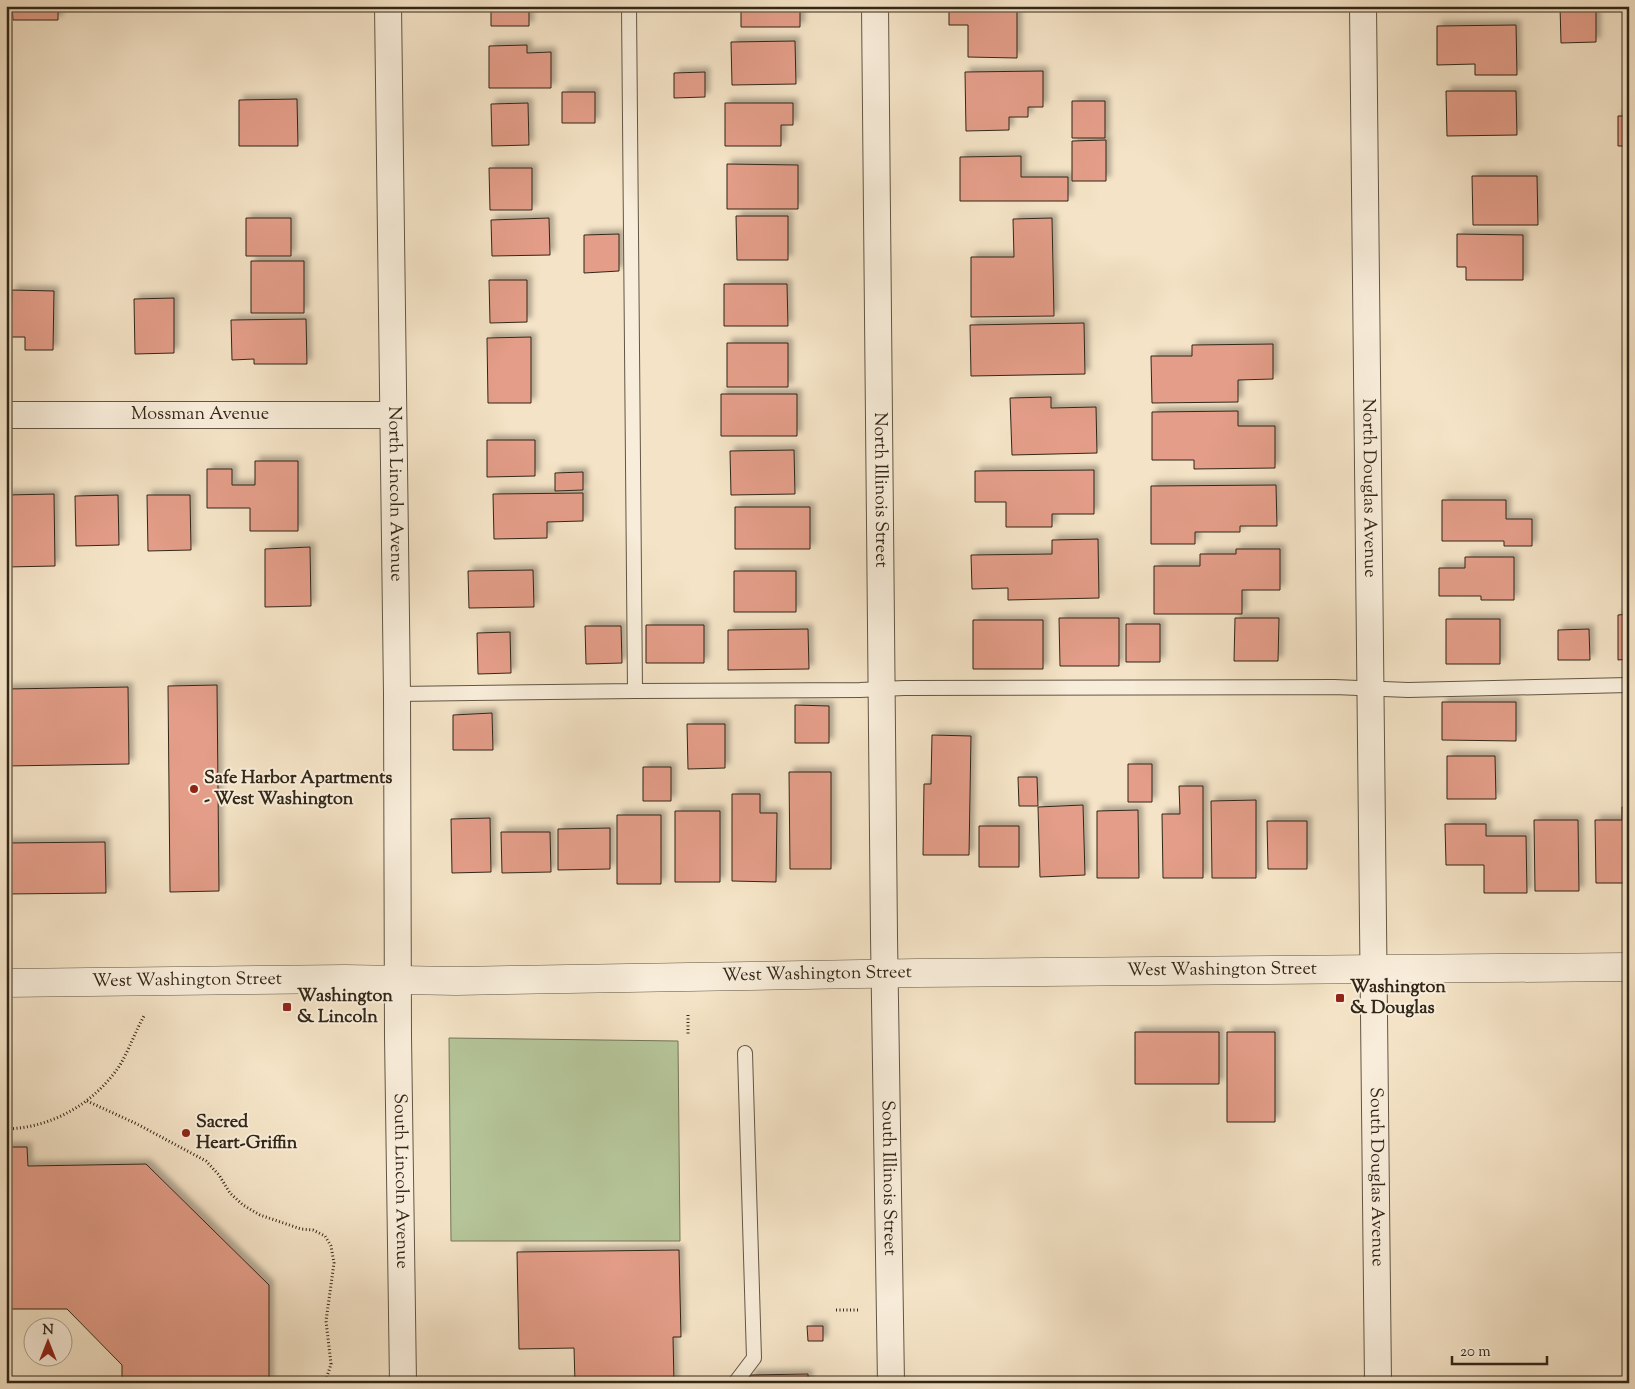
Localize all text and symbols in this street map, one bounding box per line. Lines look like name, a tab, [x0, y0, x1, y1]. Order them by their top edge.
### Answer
street label: North Douglas Avenue	[1354, 398, 1382, 578]
street label: Mossman Avenue	[131, 402, 269, 428]
street label: North Lincoln Avenue	[380, 406, 409, 582]
street label: North Illinois Street	[866, 412, 893, 568]
place label: Safe Harbor Apartments - West Washington	[204, 766, 392, 813]
marker: Safe Harbor Apartments - West Washington	[188, 783, 200, 795]
street label: West Washington Street	[1127, 957, 1317, 984]
street label: West Washington Street	[722, 960, 912, 989]
street label: West Washington Street	[92, 967, 282, 995]
place label: Washington & Douglas	[1350, 975, 1446, 1022]
place label: Washington & Lincoln	[297, 984, 393, 1031]
marker: Washington & Douglas	[1334, 992, 1346, 1004]
marker: Washington & Lincoln	[281, 1001, 293, 1013]
street label: South Douglas Avenue	[1362, 1087, 1390, 1267]
street label: South Lincoln Avenue	[386, 1093, 414, 1269]
street label: South Illinois Street	[874, 1100, 902, 1256]
place label: Sacred Heart-Griffin	[196, 1110, 298, 1157]
marker: Sacred Heart-Griffin	[180, 1127, 192, 1139]
north arrow	[22, 1316, 72, 1366]
text: N	[42, 1321, 54, 1341]
scale bar	[1452, 1334, 1548, 1366]
text: 20 m	[1460, 1342, 1491, 1363]

